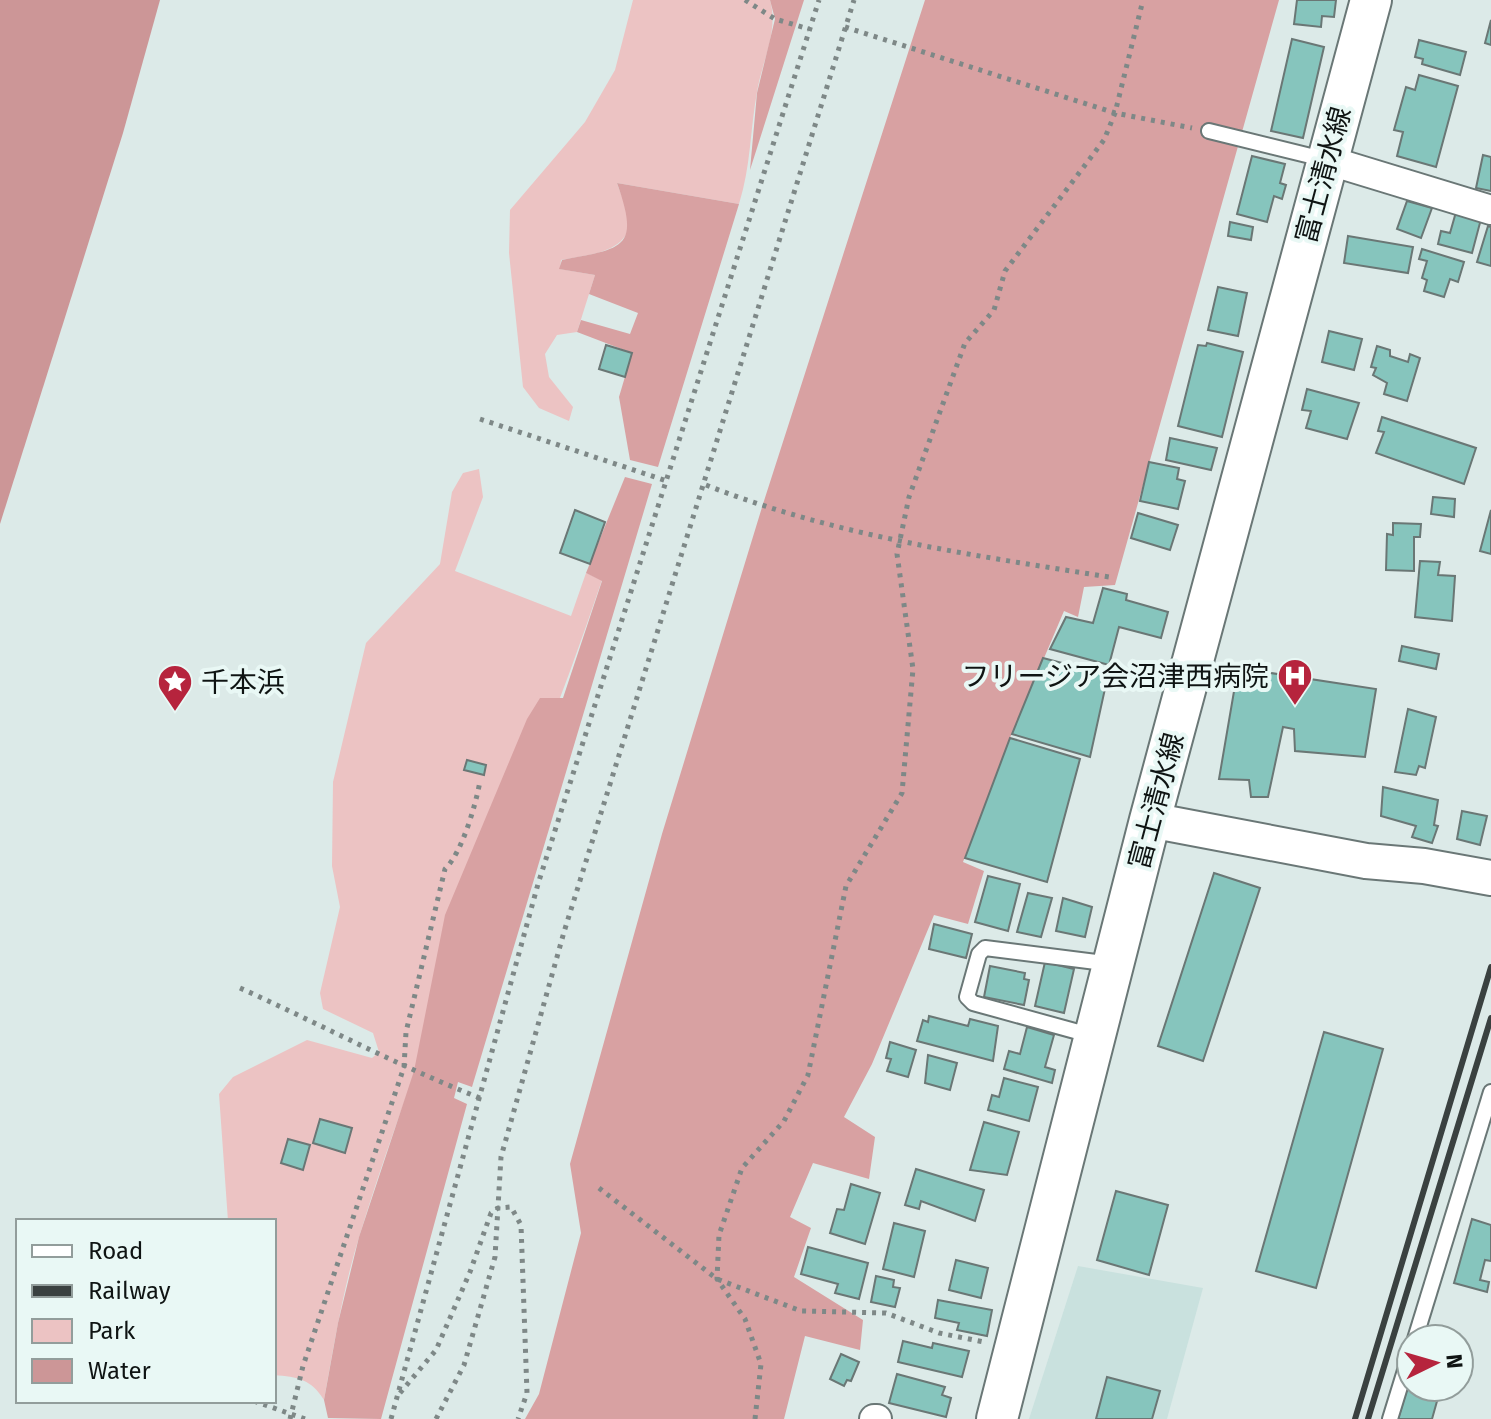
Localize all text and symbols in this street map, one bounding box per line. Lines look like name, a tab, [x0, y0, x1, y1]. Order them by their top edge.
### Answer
street label: 富士清水線	[1289, 103, 1358, 247]
hospital icon: フリージア会沼津西病院	[1276, 657, 1314, 707]
place label: フリージア会沼津西病院	[962, 660, 1269, 693]
place icon: 千本浜	[156, 663, 194, 713]
place label: 千本浜	[201, 666, 285, 699]
street label: 富士清水線	[1122, 729, 1191, 873]
legend	[16, 1219, 276, 1403]
text: Road	[88, 1237, 143, 1265]
text: Railway	[88, 1277, 171, 1305]
text: Park	[88, 1317, 136, 1345]
north arrow	[1395, 1323, 1475, 1403]
text: N	[1440, 1353, 1469, 1370]
text: Water	[88, 1357, 152, 1385]

